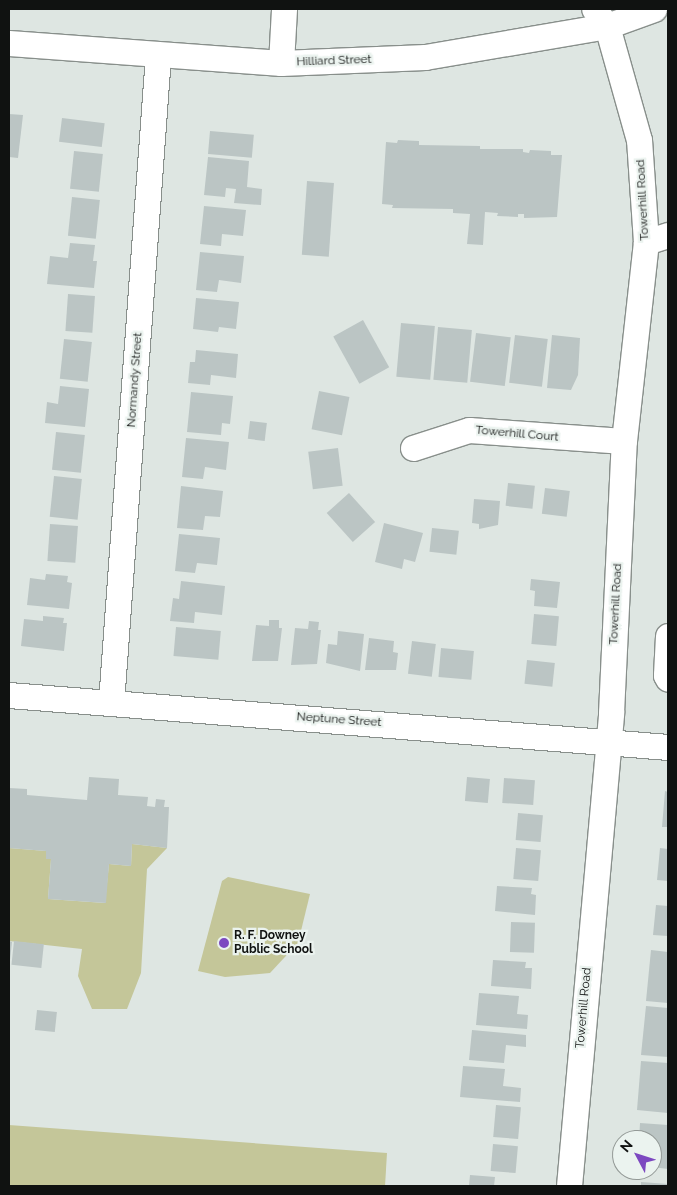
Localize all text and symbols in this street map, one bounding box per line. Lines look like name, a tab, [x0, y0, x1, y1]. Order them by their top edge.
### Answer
street label: Hilliard Street	[296, 52, 372, 70]
street label: Towerhill Road	[634, 159, 652, 241]
street label: Normandy Street	[124, 332, 146, 428]
street label: Towerhill Court	[475, 423, 559, 445]
street label: Towerhill Road	[607, 563, 625, 645]
street label: Neptune Street	[296, 710, 382, 730]
place label: R. F. Downey Public School	[234, 929, 313, 957]
marker: R. F. Downey Public School	[218, 937, 230, 949]
street label: Towerhill Road	[573, 967, 595, 1049]
north arrow	[612, 1130, 662, 1180]
text: N	[617, 1137, 636, 1155]

